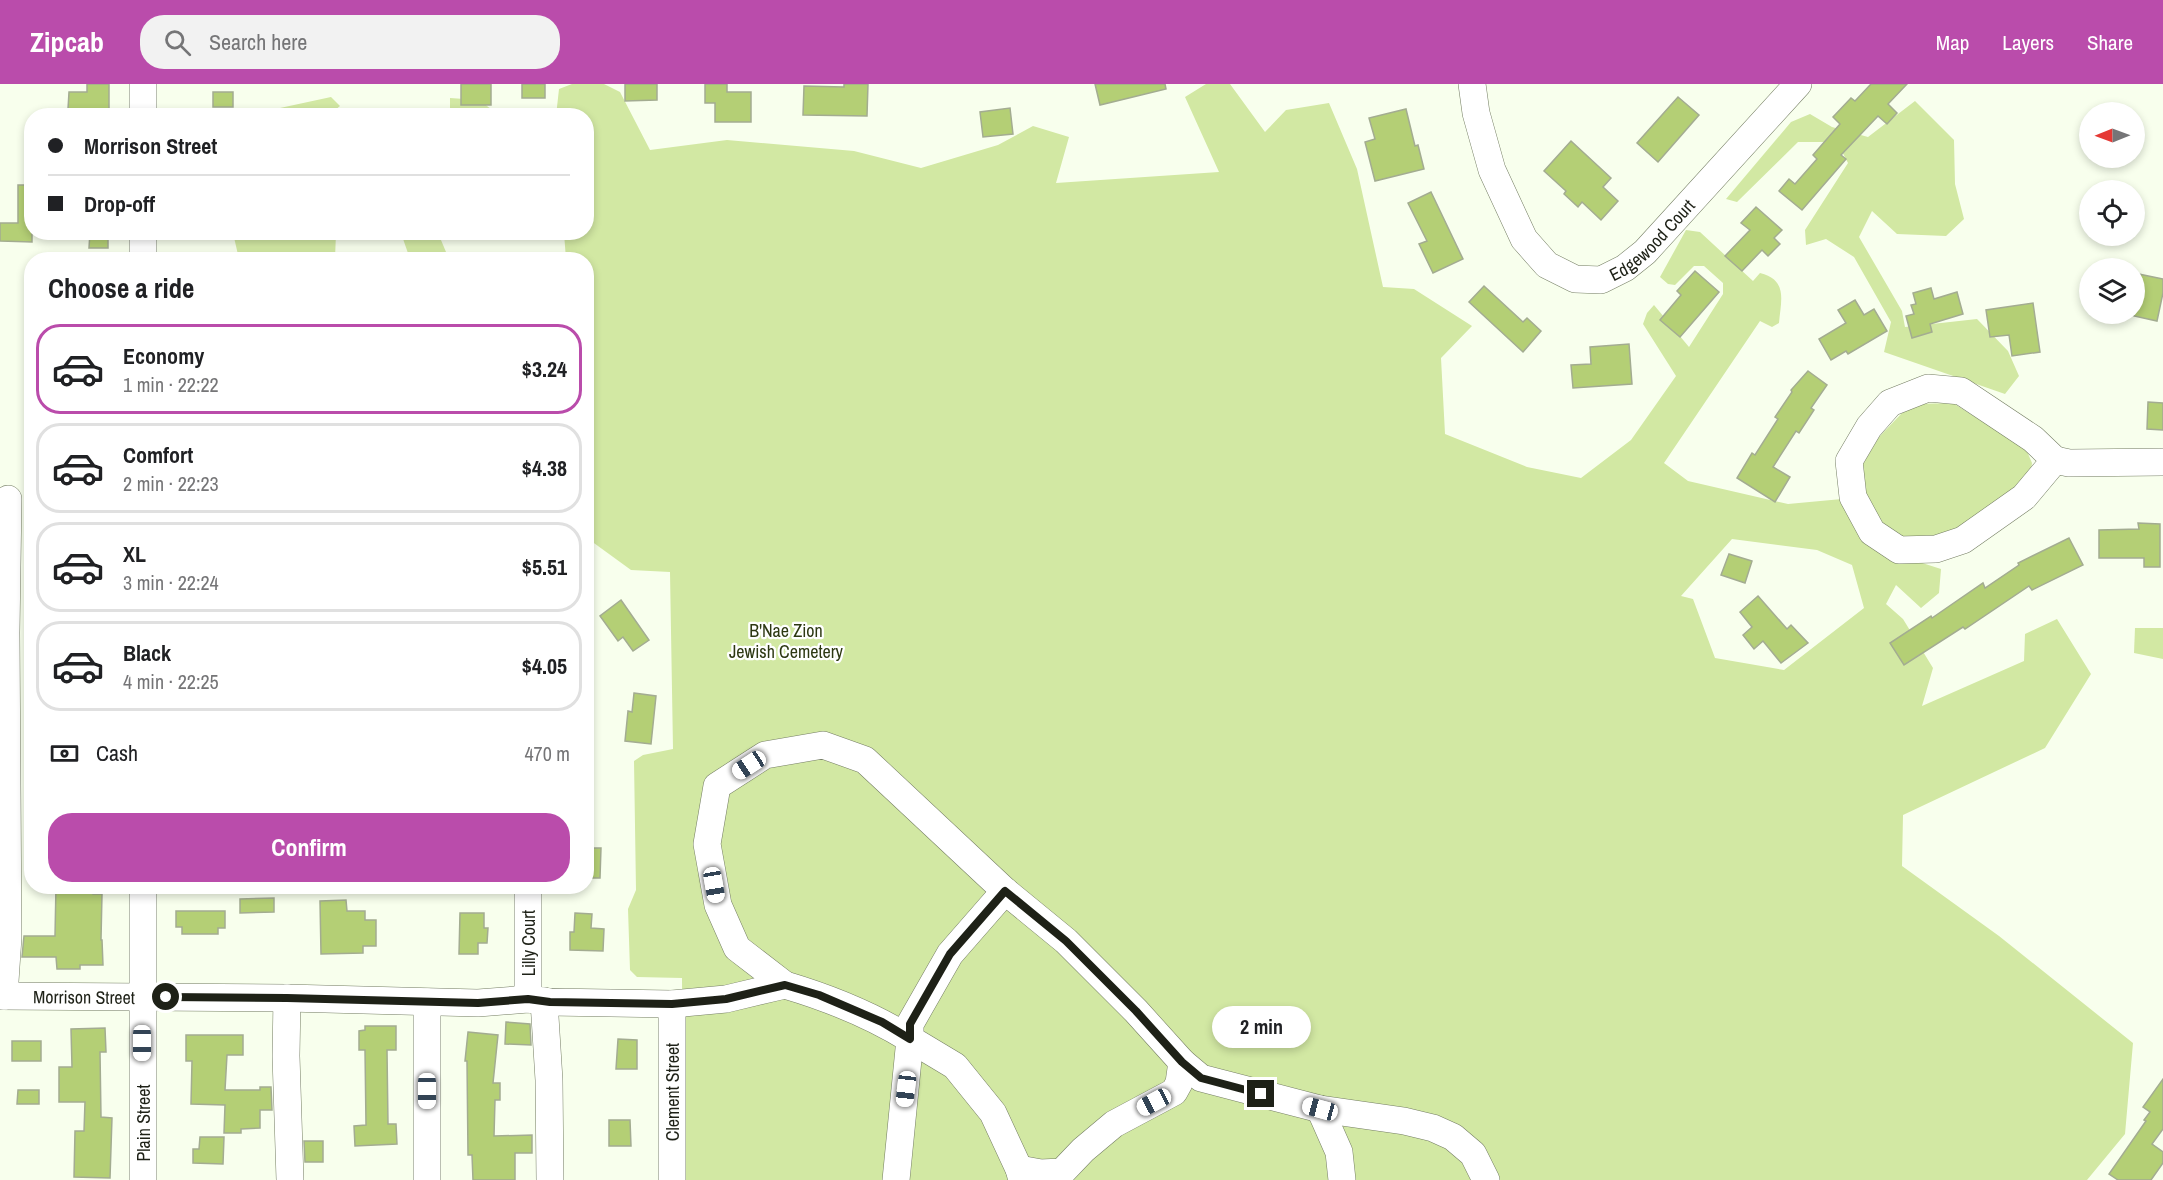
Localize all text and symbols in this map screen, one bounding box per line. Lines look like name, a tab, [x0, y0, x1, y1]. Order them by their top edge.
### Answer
search box	[140, 15, 560, 69]
text: Zipcab	[30, 23, 104, 61]
icon: search	[161, 26, 194, 59]
text: Search here	[209, 27, 307, 57]
text: Map	[1936, 28, 1969, 57]
text: Layers	[2002, 28, 2054, 57]
text: Share	[2087, 28, 2133, 57]
north arrow	[2079, 102, 2145, 168]
map controls	[2079, 102, 2145, 324]
text: Morrison Street	[84, 131, 217, 161]
button: locate	[2079, 180, 2145, 246]
text: Drop-off	[84, 189, 155, 219]
street label: Edgewood Court	[1605, 193, 1700, 287]
button: layers	[2079, 258, 2145, 324]
text: Choose a ride	[48, 270, 194, 306]
text: Economy	[123, 341, 204, 371]
icon: car	[51, 342, 105, 396]
text: $3.24	[522, 354, 567, 384]
text: 1 min · 22:22	[123, 371, 219, 398]
text: Comfort	[123, 440, 193, 470]
icon: car	[51, 441, 105, 495]
text: $4.38	[522, 453, 567, 483]
text: 2 min · 22:23	[123, 470, 219, 497]
text: XL	[123, 539, 146, 569]
icon: car	[51, 540, 105, 594]
text: $5.51	[522, 552, 567, 582]
text: 3 min · 22:24	[123, 569, 219, 596]
park label: B'Nae Zion Jewish Cemetery	[729, 618, 844, 664]
text: Black	[123, 638, 171, 668]
icon: car	[51, 639, 105, 693]
text: $4.05	[522, 651, 567, 681]
text: 4 min · 22:25	[123, 668, 219, 695]
icon: cash	[48, 737, 81, 770]
text: Cash	[96, 738, 138, 768]
text: 470 m	[524, 740, 570, 767]
car	[729, 748, 769, 782]
button: Confirm	[48, 813, 570, 882]
car	[702, 866, 726, 904]
street label: Lilly Court	[516, 910, 541, 976]
route start	[152, 983, 179, 1010]
street label: Morrison Street	[33, 984, 135, 1009]
callout: 2 min	[1212, 1007, 1310, 1049]
text: 2 min	[1240, 1013, 1283, 1040]
car	[133, 1025, 151, 1061]
street label: Clement Street	[660, 1043, 685, 1141]
car	[895, 1070, 917, 1108]
car	[418, 1073, 436, 1109]
route end	[1247, 1080, 1274, 1107]
street label: Plain Street	[131, 1084, 156, 1162]
car	[1134, 1086, 1174, 1118]
car	[1300, 1096, 1340, 1122]

